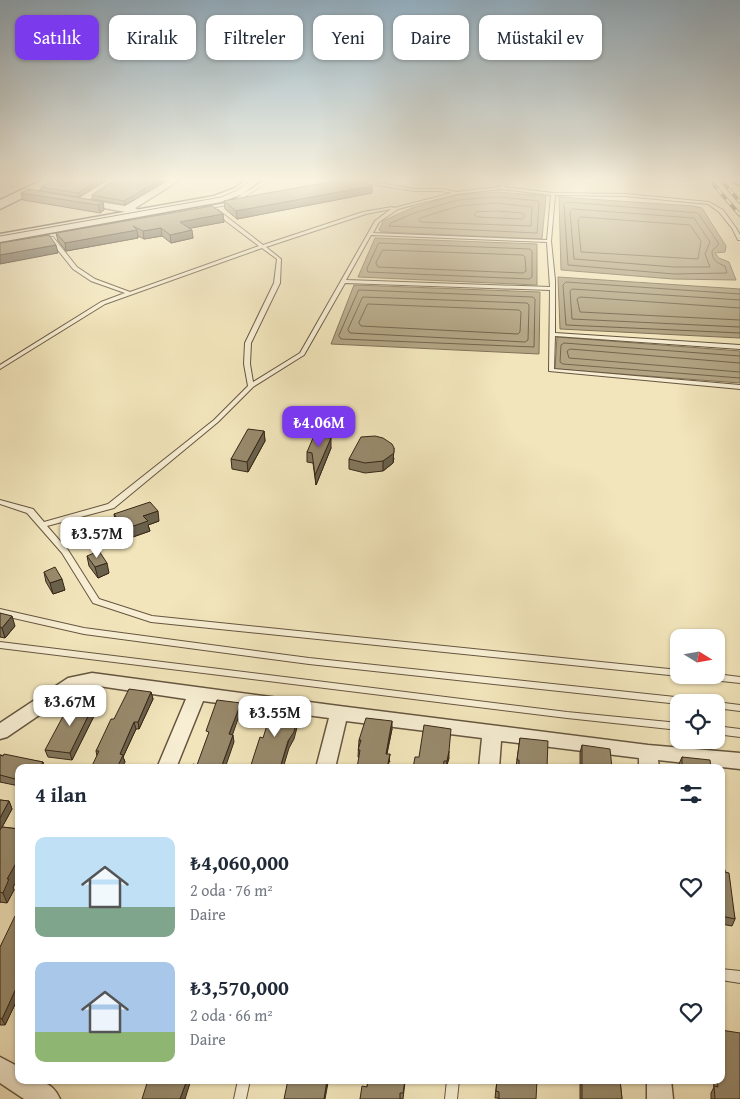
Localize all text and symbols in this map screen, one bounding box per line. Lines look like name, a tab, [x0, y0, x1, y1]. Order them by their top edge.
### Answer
chip: Satılık	[15, 15, 99, 60]
chip: Kiralık	[109, 15, 196, 60]
chip: Filtreler	[206, 15, 303, 60]
chip: Yeni	[313, 15, 383, 60]
chip: Daire	[393, 15, 469, 60]
chip: Müstakil ev	[479, 15, 602, 60]
pin: ₺4.06M	[278, 406, 360, 448]
text: ₺4.06M	[293, 410, 345, 434]
pin: ₺3.57M	[56, 516, 138, 559]
text: ₺3.57M	[71, 521, 123, 545]
north arrow	[670, 629, 725, 684]
map controls	[670, 629, 725, 749]
pin: ₺3.67M	[29, 684, 111, 727]
text: ₺3.67M	[44, 689, 96, 713]
button: locate	[670, 694, 725, 749]
pin: ₺3.55M	[234, 696, 316, 738]
text: ₺3.55M	[249, 700, 301, 724]
text: 4 ilan	[35, 779, 87, 810]
icon: filters	[677, 780, 705, 808]
text: ₺4,060,000	[190, 847, 289, 878]
icon: home	[75, 857, 135, 917]
icon: heart	[677, 873, 705, 901]
text: 2 oda · 76 m²	[190, 878, 273, 902]
text: Daire	[190, 902, 226, 926]
text: ₺3,570,000	[190, 972, 289, 1003]
icon: home	[75, 982, 135, 1042]
icon: heart	[677, 998, 705, 1026]
text: 2 oda · 66 m²	[190, 1003, 273, 1027]
text: Daire	[190, 1027, 226, 1051]

